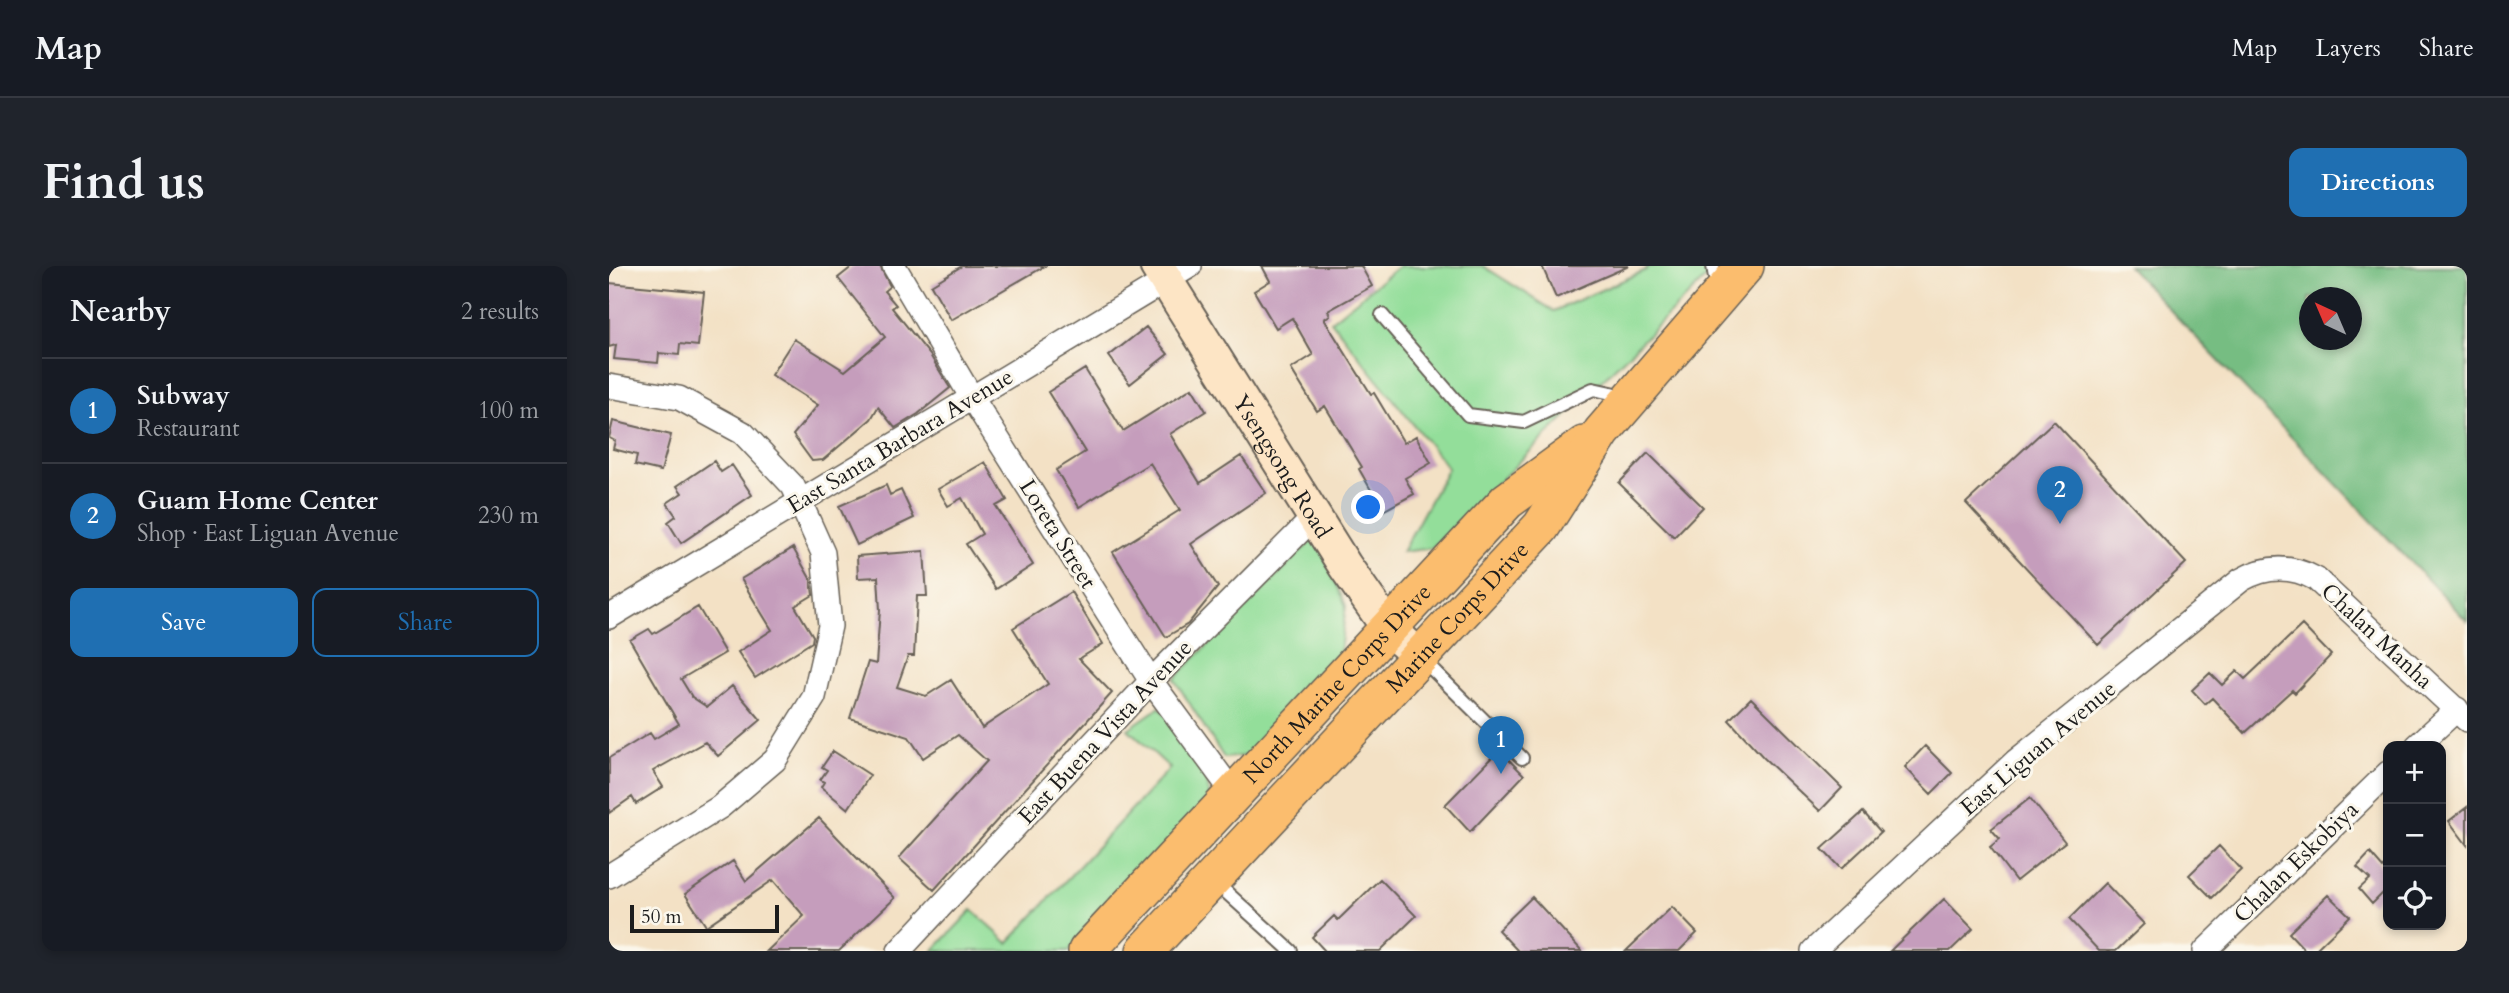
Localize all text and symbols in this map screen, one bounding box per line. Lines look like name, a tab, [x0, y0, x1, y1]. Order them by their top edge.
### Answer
text: Map	[35, 26, 102, 71]
text: Map	[2232, 32, 2278, 65]
text: Layers	[2316, 32, 2381, 65]
text: Share	[2419, 32, 2474, 65]
button: Directions	[2289, 148, 2467, 217]
text: Find us	[42, 149, 205, 216]
north arrow	[2299, 287, 2362, 350]
text: Nearby	[70, 291, 171, 332]
text: 2 results	[461, 296, 539, 327]
street label: East Santa Barbara Avenue	[781, 361, 1019, 521]
text: Subway	[137, 378, 230, 413]
street label: Ysengsong Road	[1226, 388, 1339, 544]
text: 1	[87, 395, 99, 426]
text: 100 m	[478, 395, 539, 426]
text: Restaurant	[137, 413, 240, 444]
pin: 2	[2037, 466, 2083, 524]
street label: Loreta Street	[1012, 473, 1104, 595]
text: Guam Home Center	[137, 483, 378, 518]
your location	[1351, 490, 1385, 524]
text: 2	[87, 500, 99, 531]
text: 230 m	[478, 500, 539, 531]
text: Shop · East Liguan Avenue	[137, 518, 399, 549]
street label: Marine Corps Drive	[1379, 535, 1535, 699]
street label: Chalan Manha	[2314, 576, 2440, 696]
street label: North Marine Corps Drive	[1236, 577, 1438, 790]
button: Save	[70, 588, 298, 657]
button: Share	[312, 588, 539, 657]
street label: East Buena Vista Avenue	[1011, 633, 1199, 831]
street label: East Liguan Avenue	[1953, 673, 2123, 823]
pin: 1	[1478, 716, 1524, 774]
map controls	[2383, 741, 2446, 930]
button: +	[2383, 741, 2446, 804]
street label: Chalan Eskobiya	[2227, 794, 2365, 930]
button: −	[2383, 804, 2446, 867]
button: locate	[2383, 867, 2446, 930]
scale bar	[630, 902, 779, 934]
text: 50 m	[641, 904, 682, 930]

